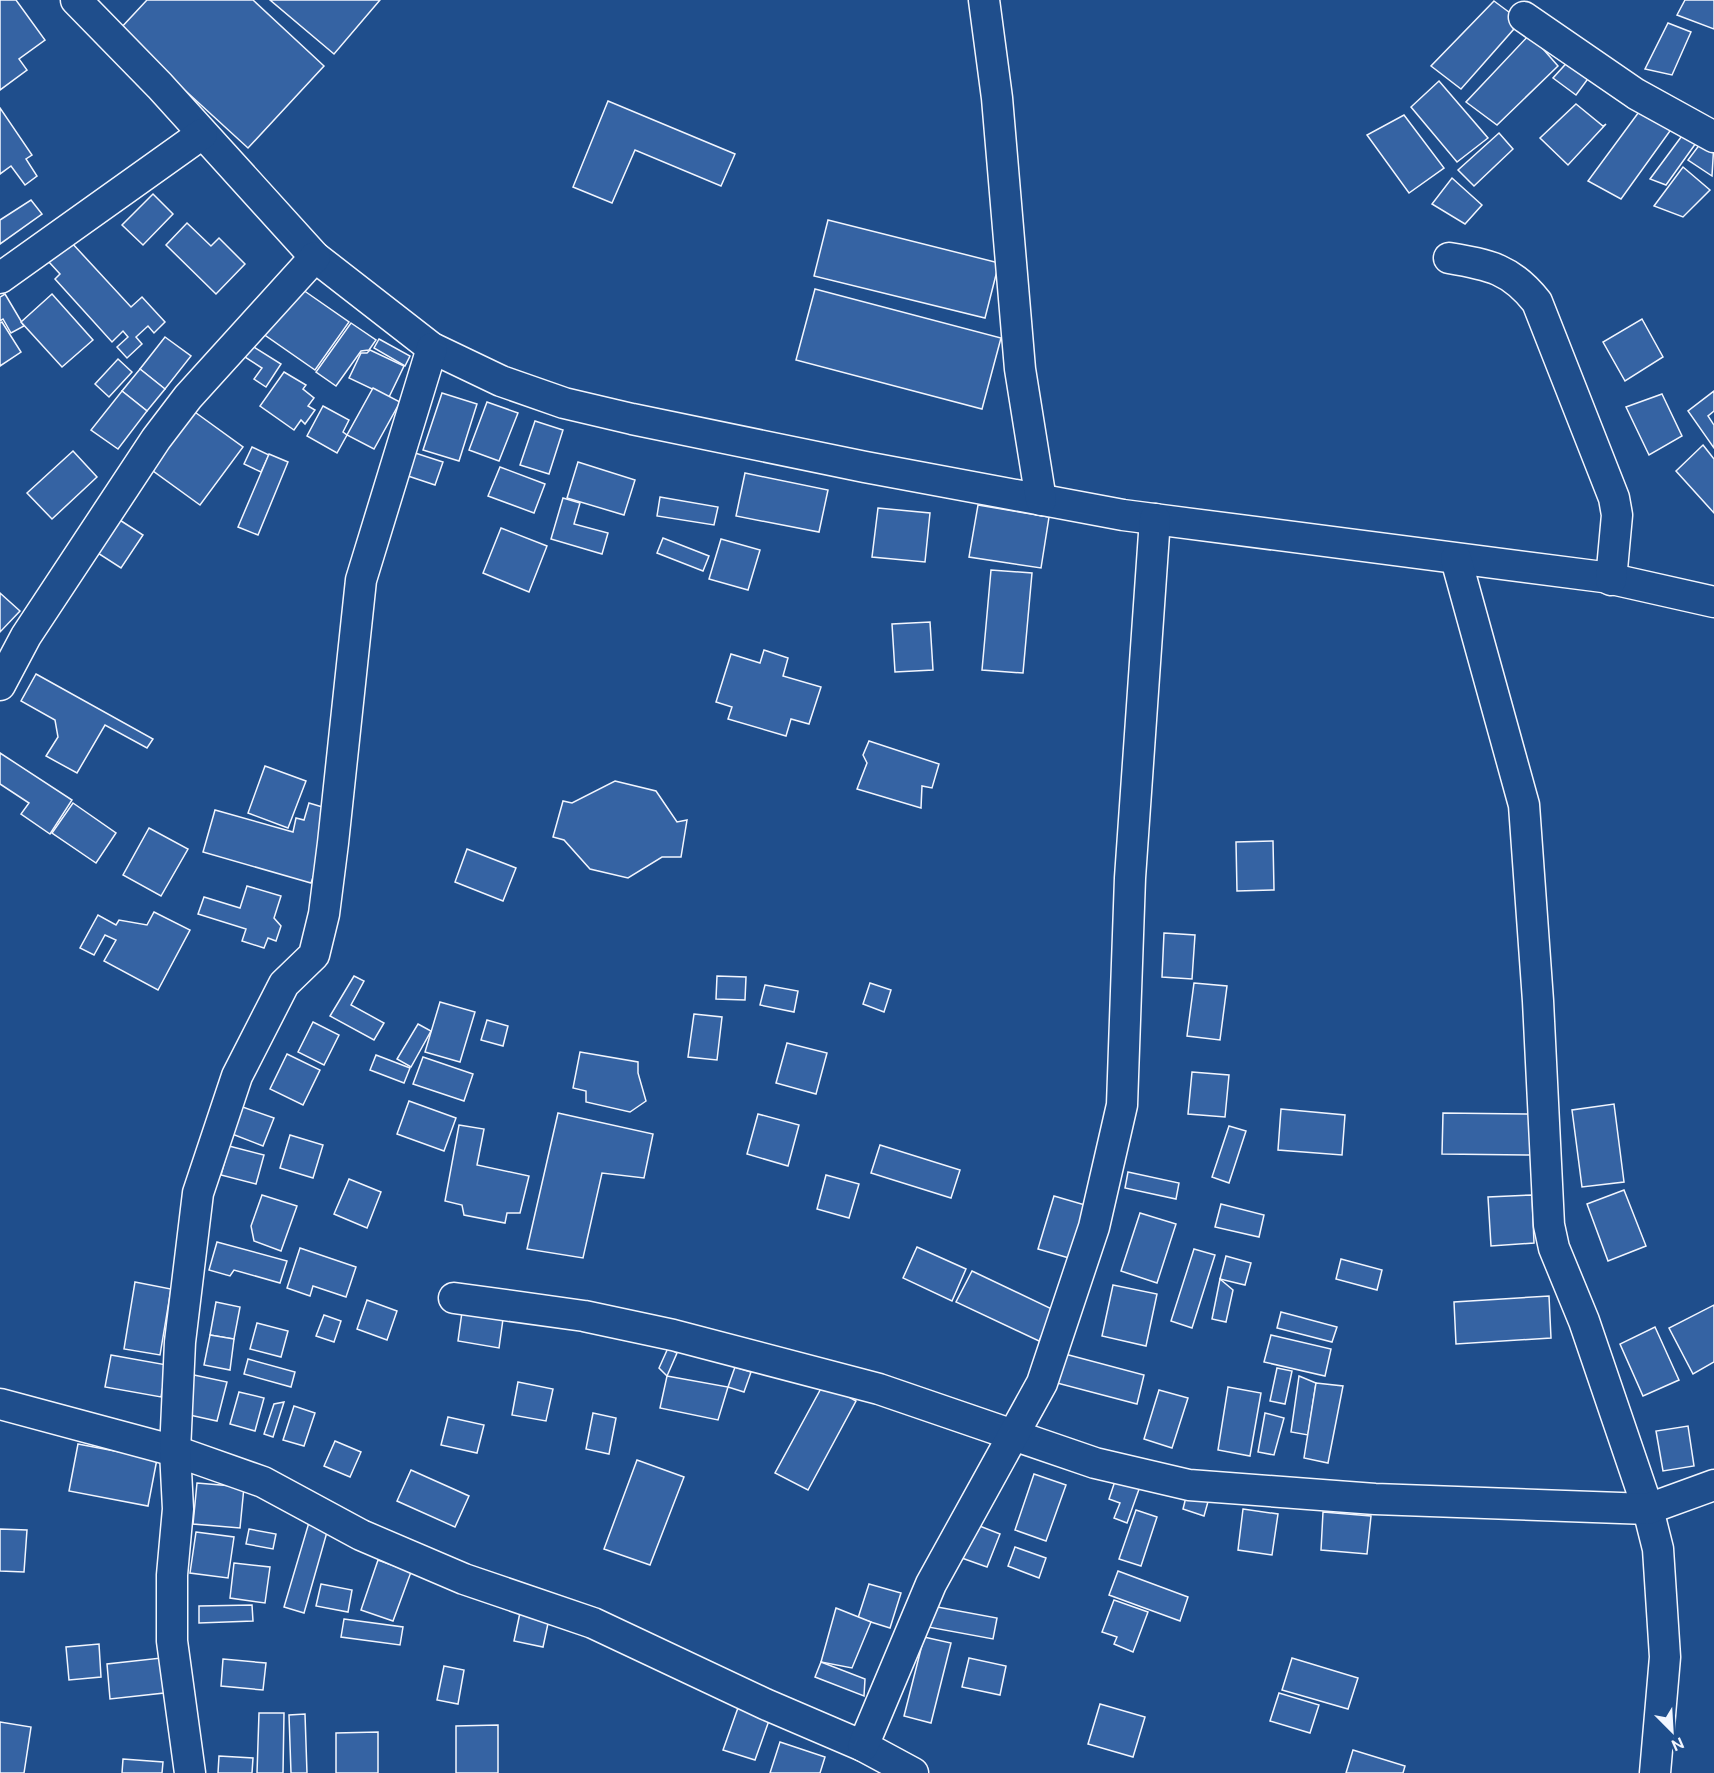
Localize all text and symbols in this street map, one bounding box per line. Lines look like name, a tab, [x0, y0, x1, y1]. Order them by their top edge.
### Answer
north arrow	[1642, 1701, 1702, 1761]
text: N	[1669, 1734, 1687, 1755]

